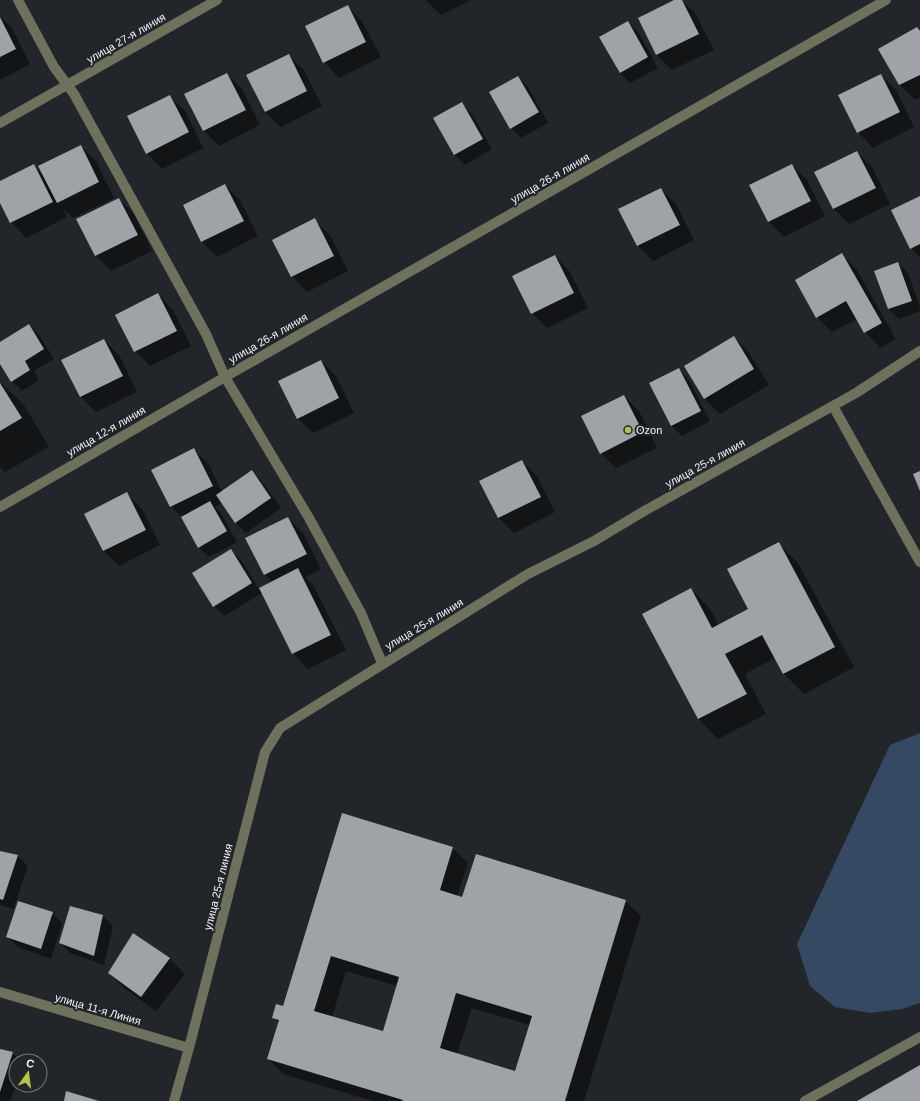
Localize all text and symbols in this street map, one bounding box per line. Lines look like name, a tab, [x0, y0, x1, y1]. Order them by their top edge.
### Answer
street label: улица 27-я линия	[84, 11, 168, 65]
street label: улица 26-я линия	[508, 151, 592, 205]
street label: улица 26-я линия	[226, 311, 310, 365]
street label: улица 12-я линия	[64, 404, 148, 458]
place label: Ozon	[636, 424, 662, 436]
marker: Ozon	[623, 425, 633, 435]
street label: улица 25-я линия	[663, 436, 747, 490]
street label: улица 25-я линия	[383, 596, 465, 652]
street label: улица 25-я линия	[201, 842, 235, 932]
street label: улица 11-я Линия	[54, 991, 142, 1027]
north arrow	[8, 1053, 48, 1093]
text: С	[25, 1057, 36, 1070]

